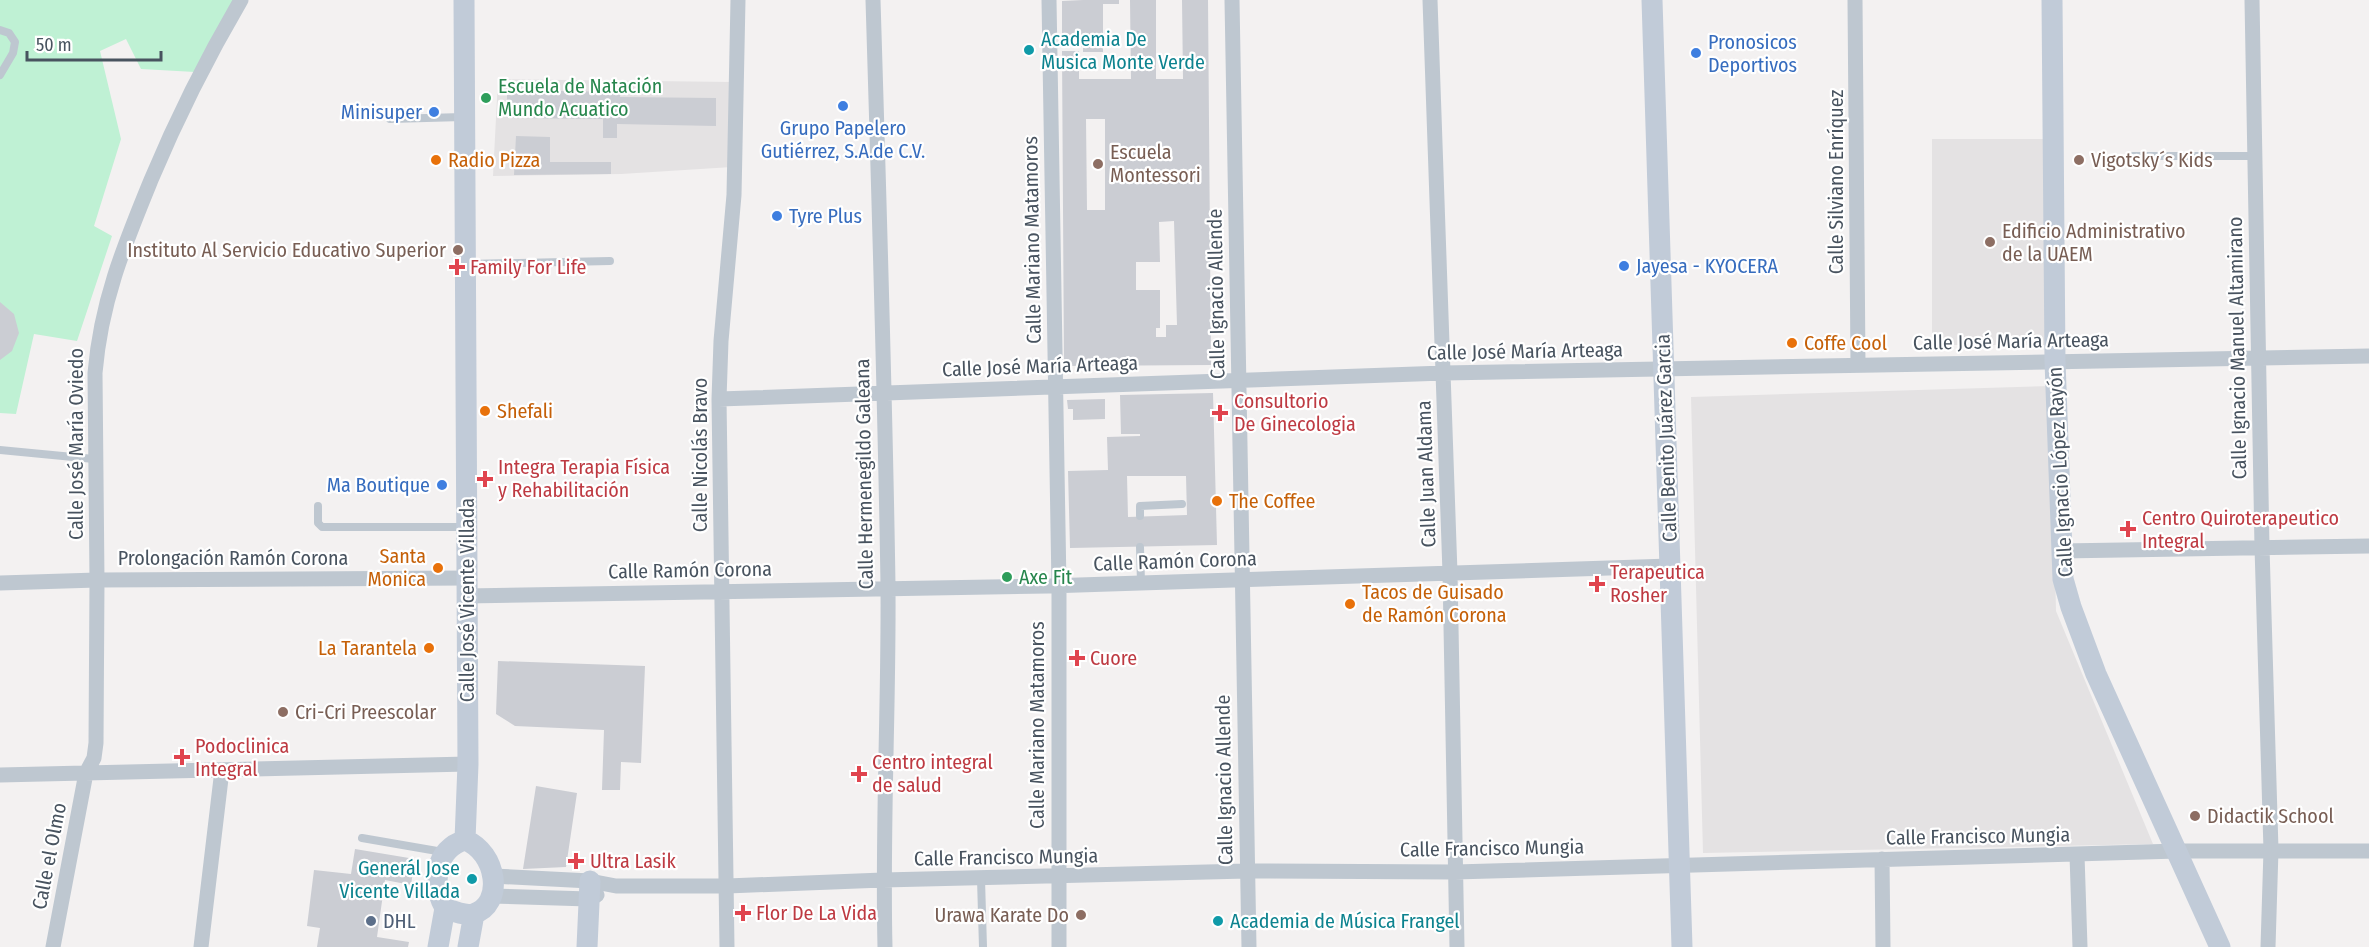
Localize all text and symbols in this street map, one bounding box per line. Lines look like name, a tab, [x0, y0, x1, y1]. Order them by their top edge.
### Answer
scale bar	[27, 24, 160, 62]
place label: Academia De Musica Monte Verde	[1041, 27, 1205, 74]
place label: Pronosicos Deportivos	[1708, 30, 1797, 77]
text: 50 m	[36, 34, 72, 56]
marker: Academia De Musica Monte Verde	[1022, 43, 1036, 57]
marker: Pronosicos Deportivos	[1689, 46, 1703, 60]
place label: Escuela de Natación Mundo Acuatico	[498, 74, 662, 121]
street label: Calle Silviano Enríquez	[1824, 90, 1848, 274]
marker: Escuela de Natación Mundo Acuatico	[479, 91, 493, 105]
marker: Grupo Papelero Gutiérrez, S.A.de C.V.	[836, 99, 850, 113]
place label: Minisuper	[341, 100, 422, 124]
marker: Minisuper	[427, 105, 441, 119]
place label: Grupo Papelero Gutiérrez, S.A.de C.V.	[761, 116, 925, 163]
street label: Calle Mariano Matamoros	[1018, 136, 1046, 344]
place label: Escuela Montessori	[1110, 140, 1201, 187]
place label: Radio Pizza	[448, 148, 540, 172]
place label: Vigotsky´s Kids	[2091, 148, 2213, 172]
marker: Radio Pizza	[429, 153, 443, 167]
marker: Vigotsky´s Kids	[2072, 153, 2086, 167]
marker: Escuela Montessori	[1091, 157, 1105, 171]
place label: Tyre Plus	[789, 204, 862, 228]
marker: Tyre Plus	[770, 209, 784, 223]
street label: Calle Ignacio Allende	[1203, 209, 1229, 379]
street label: Calle Ignacio Manuel Altamirano	[2223, 216, 2251, 480]
place label: Edificio Administrativo de la UAEM	[2002, 219, 2185, 266]
marker: Edificio Administrativo de la UAEM	[1983, 235, 1997, 249]
place label: Instituto Al Servicio Educativo Superior	[127, 238, 446, 262]
marker: Instituto Al Servicio Educativo Superior	[451, 243, 465, 257]
place label: Jayesa - KYOCERA	[1636, 254, 1779, 278]
place label: Family For Life	[470, 255, 586, 279]
marker: Family For Life	[448, 258, 466, 276]
marker: Jayesa - KYOCERA	[1617, 259, 1631, 273]
street label: Calle José María Arteaga	[1913, 327, 2109, 355]
place label: Coffe Cool	[1804, 331, 1887, 355]
street label: Calle Benito Juárez Garcia	[1650, 334, 1682, 542]
marker: Coffe Cool	[1785, 336, 1799, 350]
street label: Calle José María Arteaga	[1427, 337, 1623, 365]
street label: Calle José María Oviedo	[64, 348, 88, 540]
street label: Calle José María Arteaga	[942, 351, 1138, 381]
street label: Calle Hermenegildo Galeana	[850, 358, 878, 590]
street label: Calle Ignacio López Rayón	[2043, 366, 2077, 578]
street label: Calle Nicolás Bravo	[688, 378, 712, 532]
place label: Consultorio De Ginecologia	[1234, 389, 1356, 436]
place label: Shefali	[497, 399, 553, 423]
street label: Calle Juan Aldama	[1411, 400, 1441, 548]
marker: Shefali	[478, 404, 492, 418]
marker: Consultorio De Ginecologia	[1211, 404, 1229, 422]
place label: Integra Terapia Física y Rehabilitación	[498, 455, 670, 502]
marker: Integra Terapia Física y Rehabilitación	[476, 470, 494, 488]
place label: Ma Boutique	[327, 473, 430, 497]
marker: Ma Boutique	[435, 478, 449, 492]
place label: The Coffee	[1229, 489, 1315, 513]
marker: The Coffee	[1210, 494, 1224, 508]
street label: Calle José Vicente Villada	[455, 498, 479, 702]
place label: Centro Quiroterapeutico Integral	[2142, 506, 2339, 553]
marker: Centro Quiroterapeutico Integral	[2119, 520, 2137, 538]
place label: Santa Monica	[368, 544, 426, 591]
street label: Prolongación Ramón Corona	[118, 546, 348, 570]
street label: Calle Ramón Corona	[1093, 546, 1257, 576]
street label: Calle Ramón Corona	[608, 557, 772, 583]
place label: Terapeutica Rosher	[1610, 560, 1705, 607]
marker: Santa Monica	[431, 561, 445, 575]
place label: Axe Fit	[1019, 565, 1073, 589]
marker: Axe Fit	[1000, 570, 1014, 584]
marker: Terapeutica Rosher	[1588, 575, 1606, 593]
place label: Tacos de Guisado de Ramón Corona	[1362, 580, 1507, 627]
marker: Tacos de Guisado de Ramón Corona	[1343, 597, 1357, 611]
street label: Calle Mariano Matamoros	[1025, 621, 1049, 829]
place label: La Tarantela	[318, 636, 417, 660]
marker: La Tarantela	[422, 641, 436, 655]
place label: Cuore	[1090, 646, 1137, 670]
marker: Cuore	[1068, 649, 1086, 667]
street label: Calle Ignacio Allende	[1211, 695, 1237, 865]
place label: Cri-Cri Preescolar	[295, 700, 436, 724]
marker: Cri-Cri Preescolar	[276, 705, 290, 719]
place label: Podoclinica Integral	[195, 734, 289, 781]
marker: Podoclinica Integral	[173, 748, 191, 766]
place label: Centro integral de salud	[872, 750, 993, 797]
marker: Centro integral de salud	[850, 765, 868, 783]
street label: Calle el Olmo	[27, 801, 71, 911]
place label: Didactik School	[2207, 804, 2334, 828]
marker: Didactik School	[2188, 809, 2202, 823]
street label: Calle Francisco Mungia	[1886, 822, 2070, 850]
street label: Calle Francisco Mungia	[1400, 834, 1584, 862]
street label: Calle Francisco Mungia	[914, 843, 1098, 871]
place label: Ultra Lasik	[590, 849, 676, 873]
marker: Ultra Lasik	[567, 852, 585, 870]
place label: Generál Jose Vicente Villada	[339, 856, 460, 903]
marker: Generál Jose Vicente Villada	[465, 872, 479, 886]
place label: Flor De La Vida	[756, 901, 877, 925]
place label: Urawa Karate Do	[934, 903, 1069, 927]
marker: Flor De La Vida	[734, 904, 752, 922]
marker: Urawa Karate Do	[1074, 908, 1088, 922]
place label: DHL	[383, 909, 416, 933]
place label: Academia de Música Frangel	[1230, 909, 1460, 933]
marker: DHL	[364, 914, 378, 928]
marker: Academia de Música Frangel	[1211, 914, 1225, 928]

